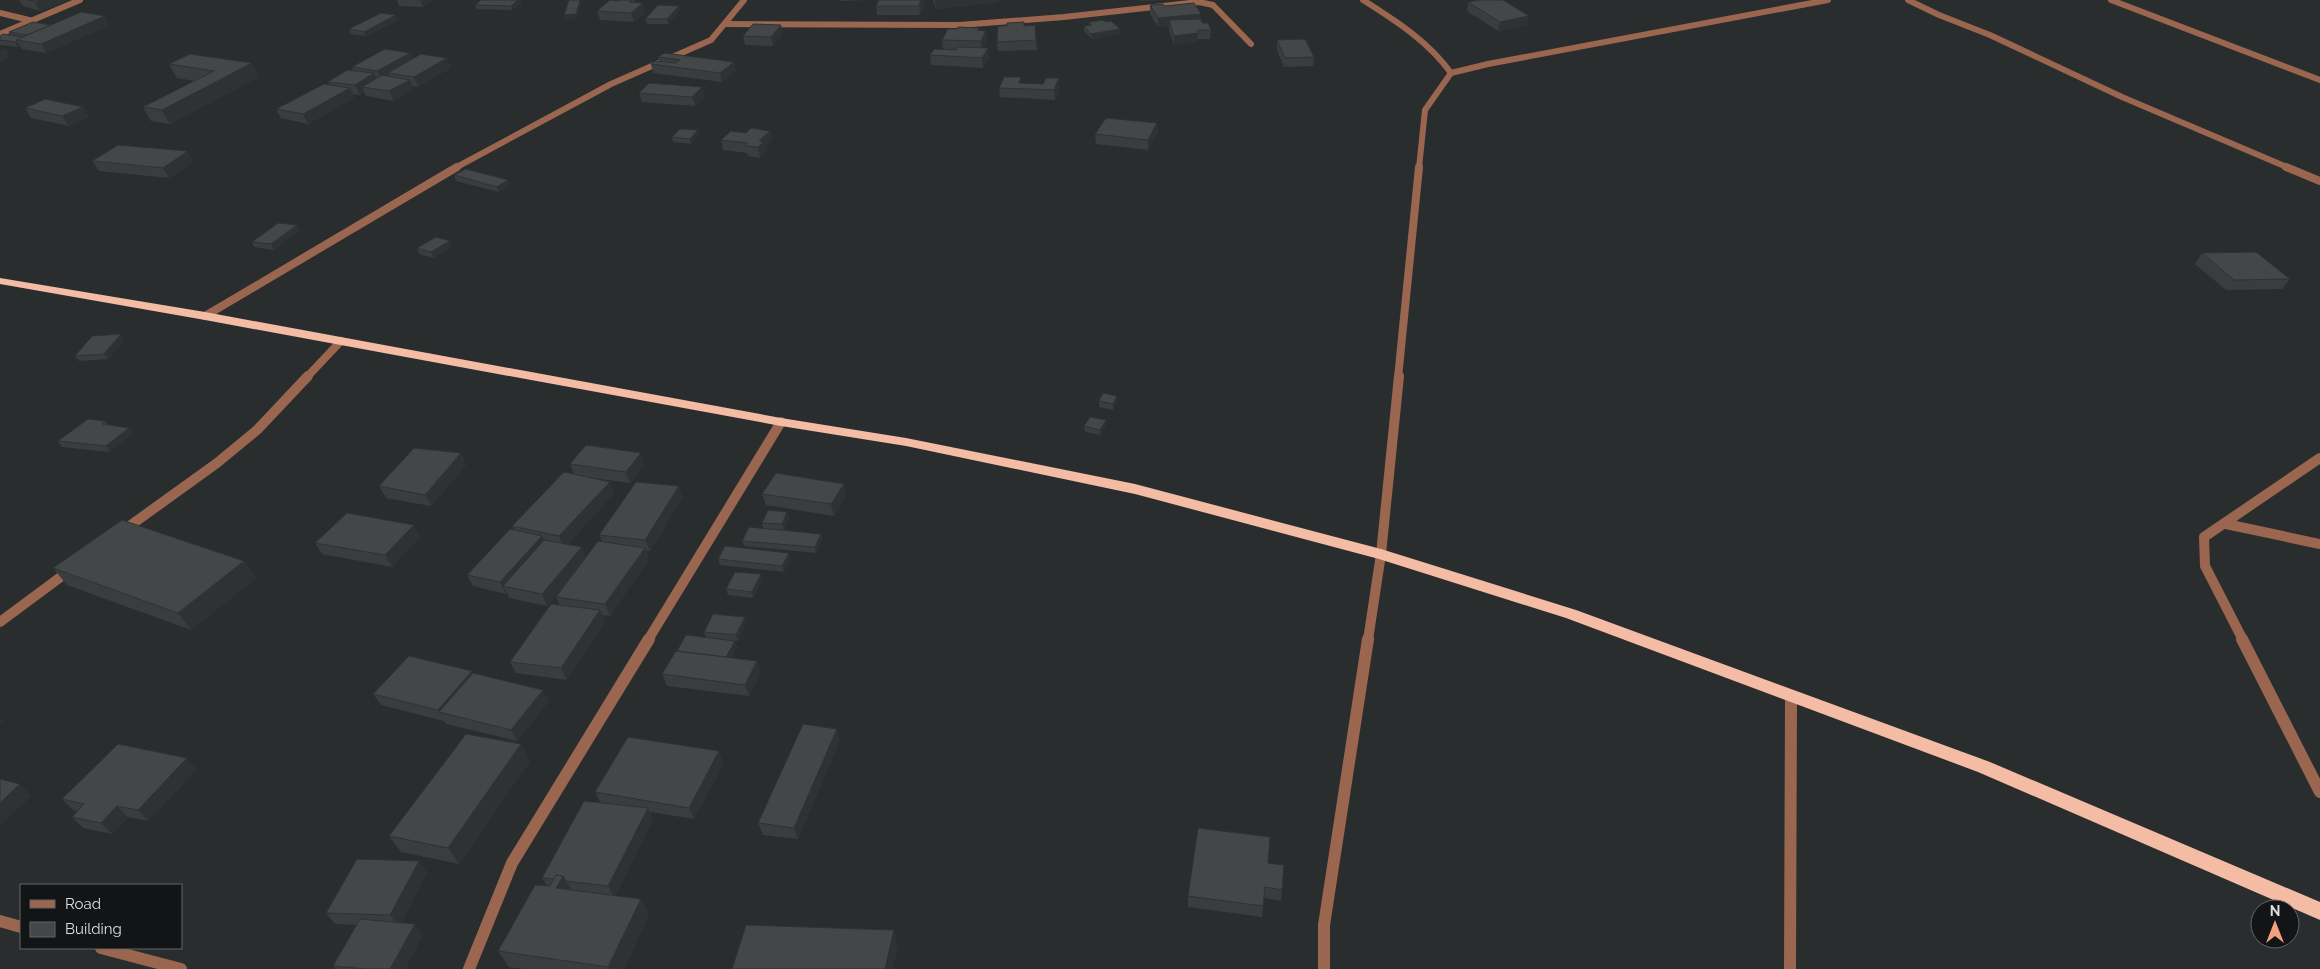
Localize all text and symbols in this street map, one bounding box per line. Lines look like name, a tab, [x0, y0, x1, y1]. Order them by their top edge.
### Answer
legend	[20, 884, 182, 949]
text: Road	[65, 895, 101, 913]
north arrow	[2250, 899, 2300, 949]
text: N	[2270, 903, 2280, 919]
text: Building	[65, 920, 122, 938]

